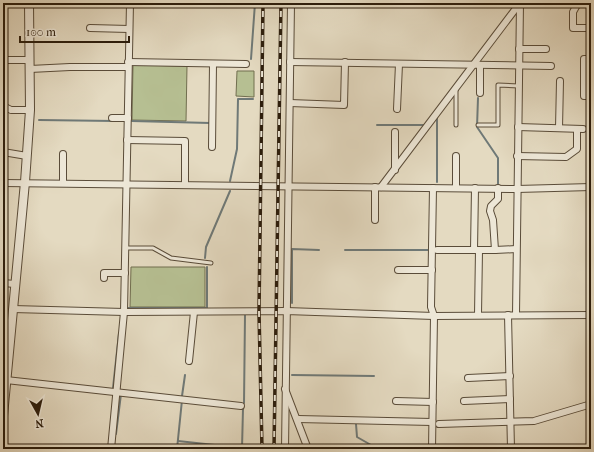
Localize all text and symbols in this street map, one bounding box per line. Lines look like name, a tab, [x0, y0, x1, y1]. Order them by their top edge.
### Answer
scale bar	[20, 18, 129, 44]
text: 100 m	[26, 25, 56, 39]
north arrow	[18, 394, 58, 434]
text: N	[34, 416, 44, 431]

